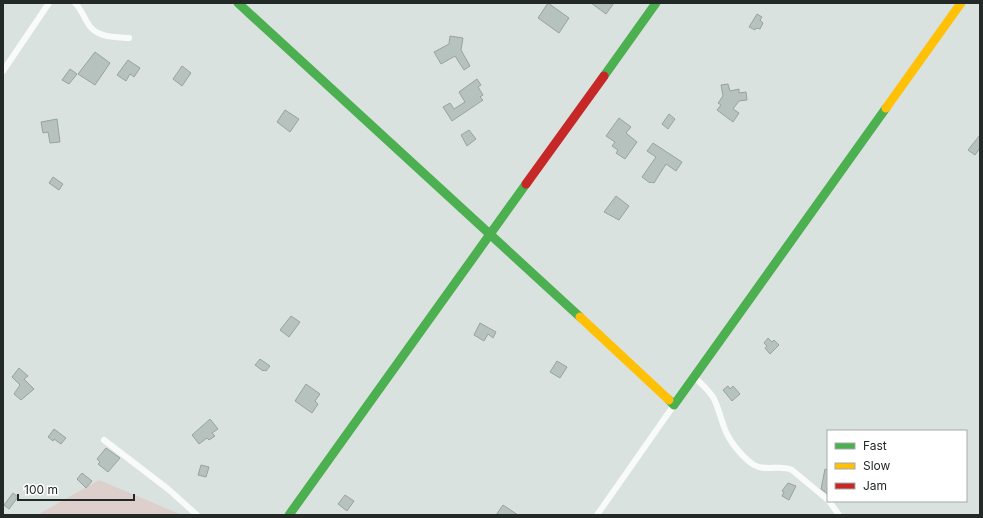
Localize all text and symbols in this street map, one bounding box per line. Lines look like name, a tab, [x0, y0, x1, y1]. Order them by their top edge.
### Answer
legend	[827, 430, 967, 502]
text: Fast	[863, 438, 887, 453]
text: Slow	[863, 458, 891, 473]
scale bar	[18, 476, 134, 502]
text: Jam	[863, 478, 887, 493]
text: 100 m	[24, 482, 58, 497]

